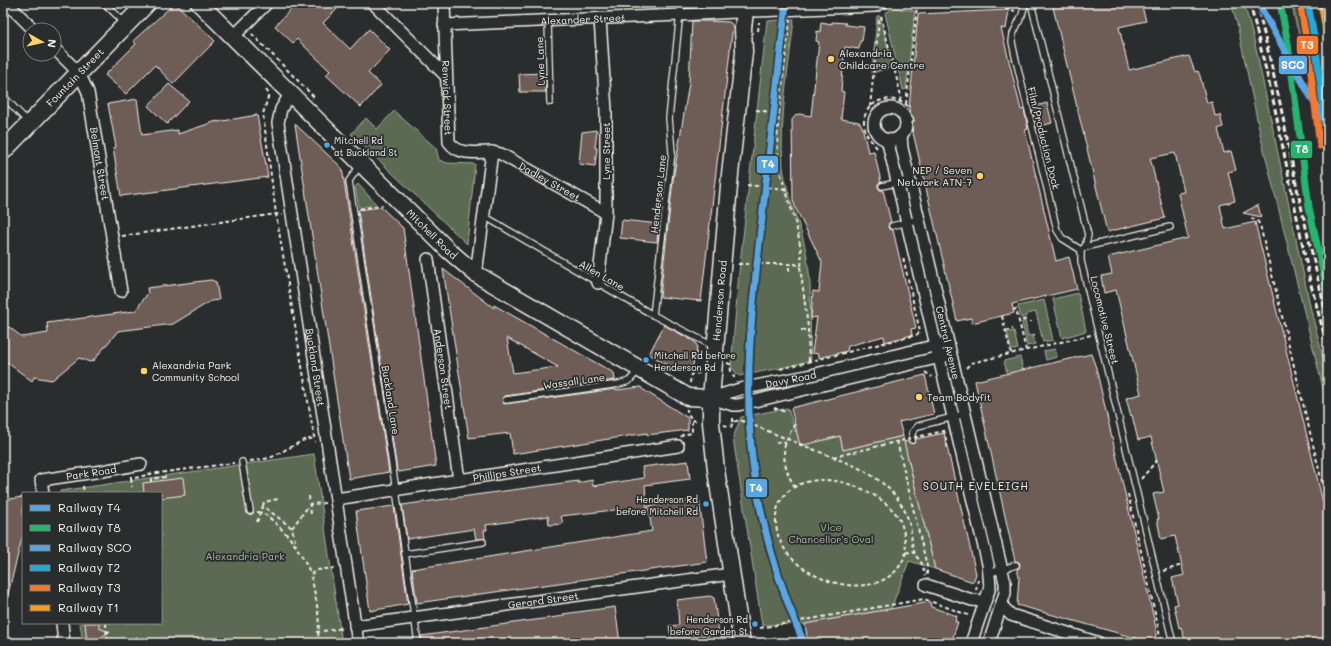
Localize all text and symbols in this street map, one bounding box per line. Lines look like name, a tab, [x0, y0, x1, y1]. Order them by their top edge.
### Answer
street label: Alexander Street	[540, 10, 626, 28]
north arrow	[22, 22, 62, 62]
line badge: T3	[1296, 35, 1319, 55]
street label: Lyne Lane	[532, 36, 548, 86]
text: T3	[1300, 37, 1314, 52]
text: N	[44, 38, 60, 49]
street label: Fountain Street	[43, 45, 107, 110]
place label: Alexandria Childcare Centre	[839, 46, 925, 72]
marker: Alexandria Childcare Centre	[826, 54, 836, 64]
line badge: SCO	[1278, 55, 1308, 75]
text: SCO	[1281, 57, 1305, 72]
street label: Renwick Street	[439, 60, 456, 136]
street label: Film/Production Dock	[1024, 85, 1064, 191]
street label: Lyne Street	[599, 122, 613, 180]
street label: Belmont Street	[87, 126, 113, 201]
place label: Mitchell Rd at Buckland St	[334, 135, 398, 158]
marker: Mitchell Rd at Buckland St	[322, 140, 332, 150]
line badge: T8	[1290, 140, 1313, 159]
text: T8	[1295, 141, 1309, 156]
street label: Henderson Lane	[647, 154, 669, 234]
line badge: T4	[756, 155, 779, 174]
text: T4	[761, 156, 775, 171]
street label: Dadley Street	[516, 158, 583, 204]
place label: NEP / Seven Network ATN-7	[897, 163, 972, 189]
marker: NEP / Seven Network ATN-7	[975, 171, 985, 181]
street label: Mitchell Road	[403, 206, 460, 262]
street label: Allen Lane	[577, 256, 627, 294]
street label: Henderson Road	[709, 260, 730, 341]
street label: Locomotive Street	[1087, 274, 1123, 366]
street label: Central Avenue	[933, 305, 964, 381]
street label: Buckland Street	[303, 327, 328, 407]
street label: Anderson Street	[431, 328, 456, 410]
place label: Mitchell Rd before Henderson Rd	[654, 350, 736, 373]
marker: Mitchell Rd before Henderson Rd	[641, 355, 651, 365]
place label: Alexandria Park Community School	[152, 358, 239, 384]
street label: Buckland Lane	[379, 364, 403, 436]
marker: Alexandria Park Community School	[139, 366, 149, 376]
street label: Davy Road	[764, 367, 818, 391]
street label: Wassall Lane	[542, 370, 606, 392]
place label: Team Bodyfit	[927, 390, 991, 404]
marker: Team Bodyfit	[914, 392, 924, 402]
street label: Phillips Street	[472, 460, 542, 485]
street label: Park Road	[65, 462, 118, 483]
line badge: T4	[745, 478, 768, 498]
district label: SOUTH EVELEIGH	[923, 478, 1029, 493]
text: T4	[749, 480, 763, 495]
legend	[22, 492, 162, 624]
place label: Henderson Rd before Mitchell Rd	[616, 494, 698, 517]
text: Railway T4	[58, 499, 120, 515]
marker: Henderson Rd before Mitchell Rd	[701, 499, 711, 509]
text: Railway T8	[58, 519, 121, 535]
park label: Vice Chancellor's Oval	[789, 520, 873, 546]
text: Railway SCO	[58, 539, 132, 555]
park label: Alexandria Park	[206, 549, 285, 563]
text: Railway T2	[58, 559, 120, 575]
text: Railway T3	[58, 579, 120, 595]
street label: Gerard Street	[507, 588, 580, 612]
text: Railway T1	[58, 599, 119, 615]
place label: Henderson Rd before Garden St	[670, 614, 748, 637]
marker: Henderson Rd before Garden St	[750, 619, 760, 629]

